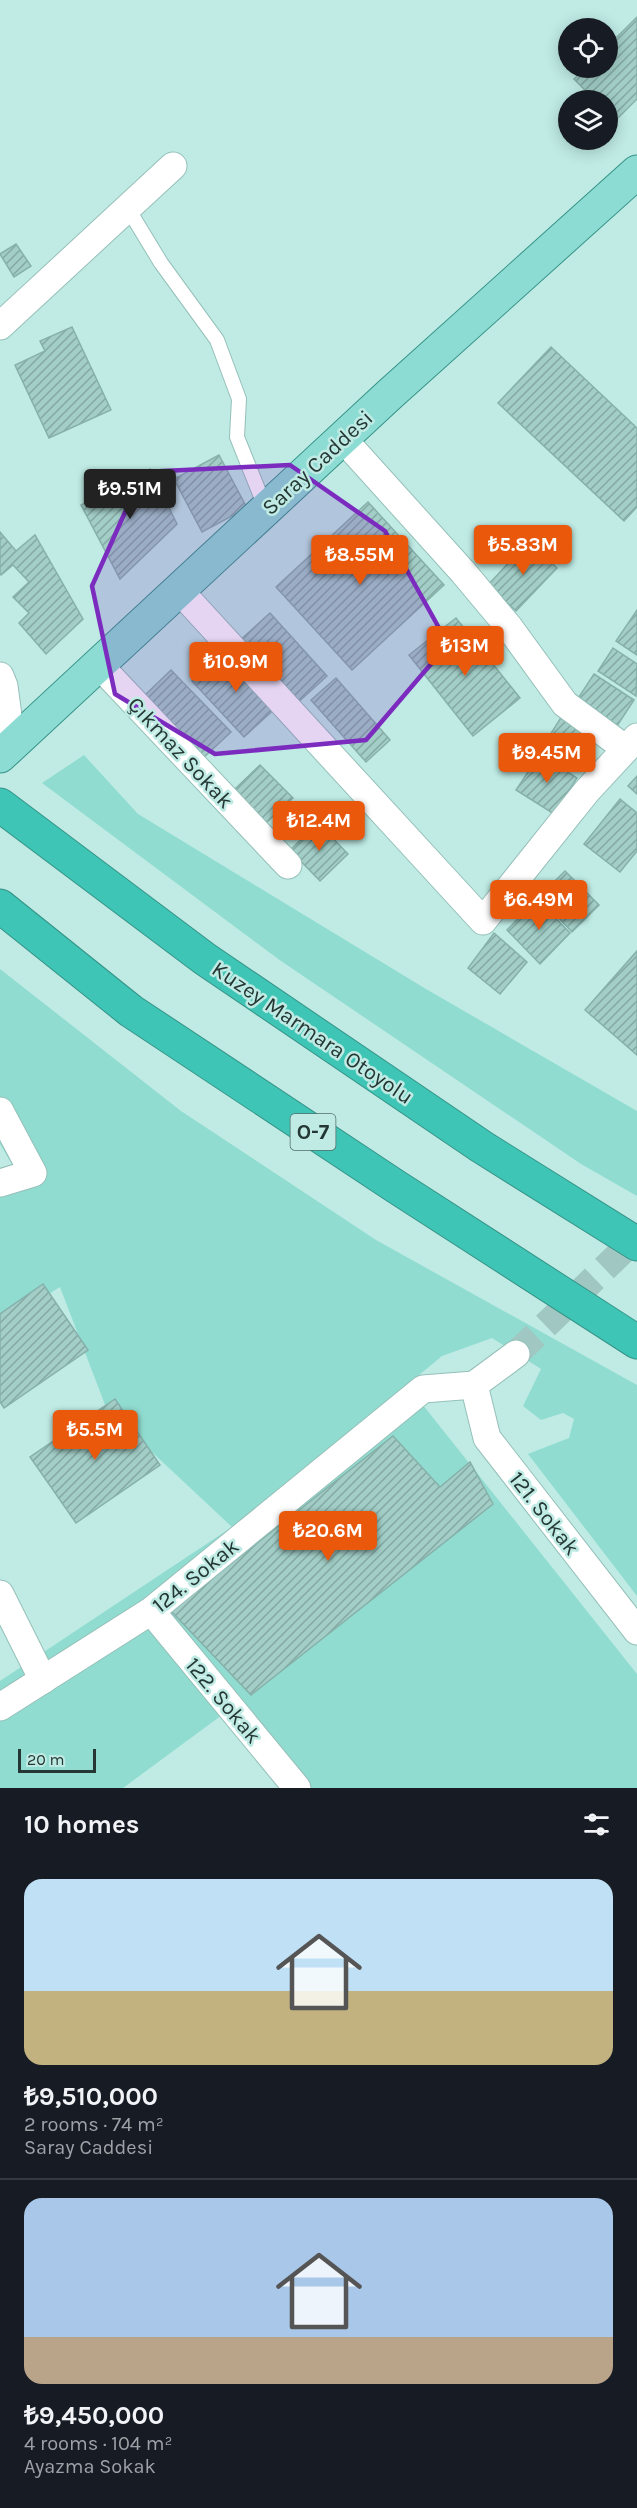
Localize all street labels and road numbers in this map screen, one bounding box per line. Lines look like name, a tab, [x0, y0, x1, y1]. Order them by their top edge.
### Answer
street label: Saray Caddesi	[257, 405, 378, 521]
street label: Çıkmaz Sokak	[122, 692, 239, 814]
street label: Kuzey Marmara Otoyolu	[207, 956, 418, 1110]
road number: O-7	[290, 1114, 336, 1150]
street label: 121. Sokak	[504, 1467, 585, 1560]
street label: 124. Sokak	[147, 1533, 244, 1619]
street label: 122. Sokak	[180, 1652, 267, 1749]

